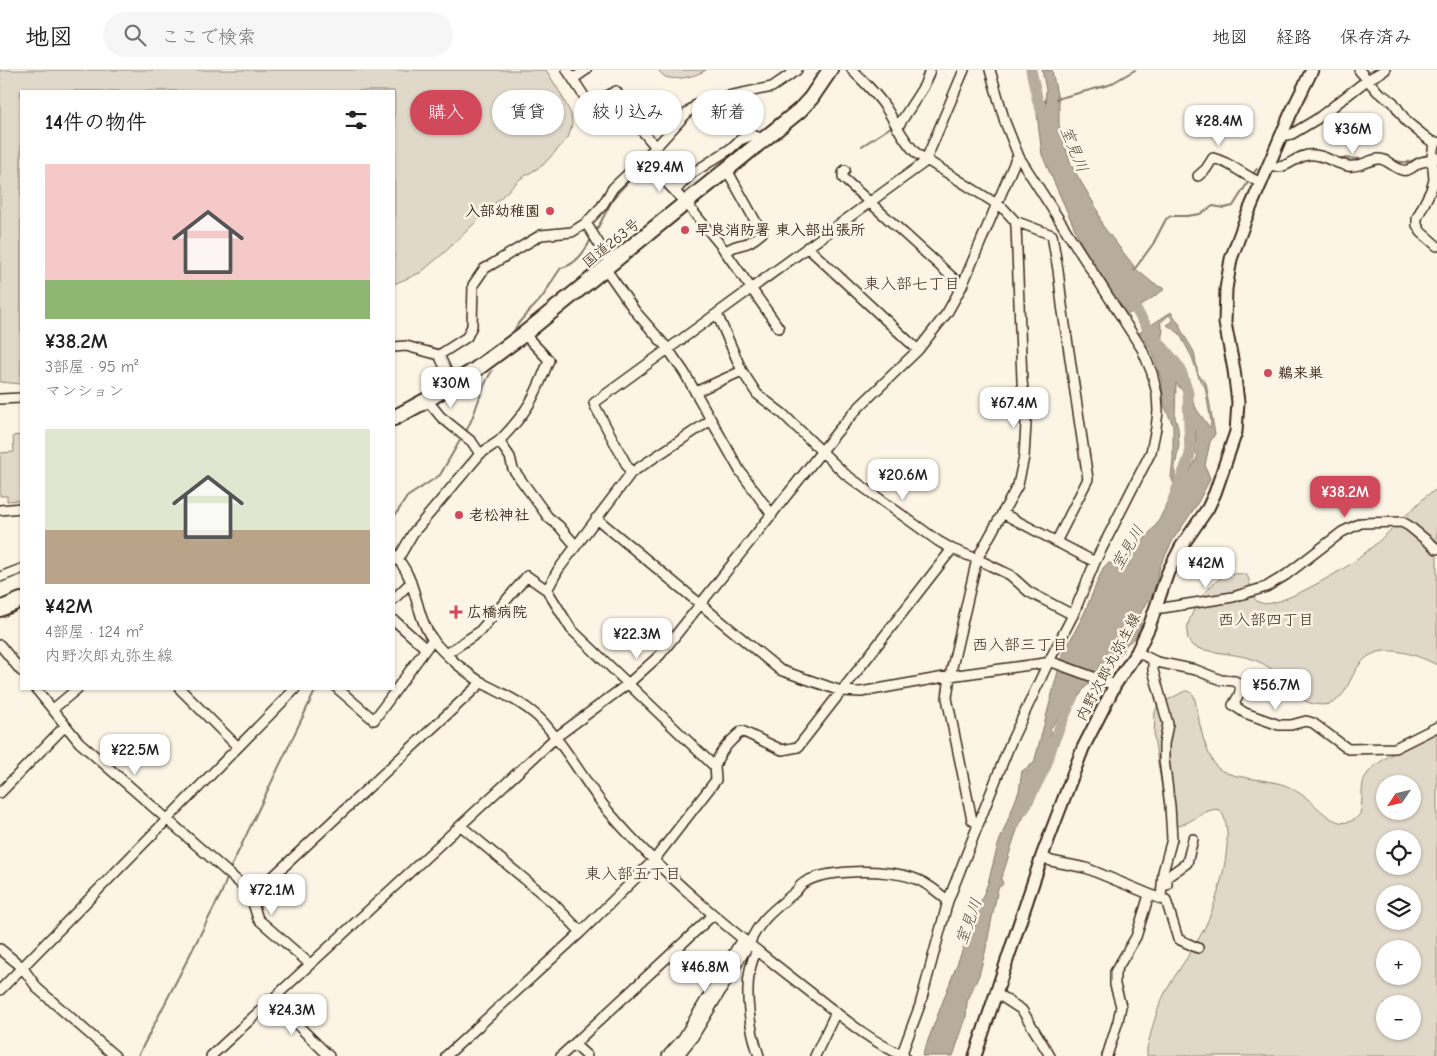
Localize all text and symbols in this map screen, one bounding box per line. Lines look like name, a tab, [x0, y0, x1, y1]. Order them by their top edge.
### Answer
search box	[103, 12, 453, 57]
icon: search	[121, 21, 149, 49]
text: 地図	[25, 23, 73, 51]
text: ここで検索	[161, 26, 256, 48]
text: 地図	[1212, 27, 1248, 48]
text: 経路	[1276, 27, 1312, 48]
text: 保存済み	[1340, 27, 1412, 48]
chip: 購入	[410, 90, 482, 135]
chip: 賃貸	[492, 90, 564, 135]
chip: 絞り込み	[574, 90, 682, 135]
chip: 新着	[692, 90, 764, 135]
pin: ¥28.4M	[1178, 104, 1260, 147]
icon: filters	[342, 106, 370, 134]
text: 14件の物件	[45, 110, 147, 134]
text: ¥28.4M	[1195, 112, 1243, 130]
pin: ¥36M	[1323, 112, 1383, 155]
text: ¥36M	[1334, 120, 1372, 138]
water label: 室見川	[1057, 124, 1091, 175]
pin: ¥29.4M	[619, 150, 701, 193]
text: ¥29.4M	[636, 158, 684, 176]
icon: home	[163, 197, 253, 287]
place label: 入部幼稚園	[465, 202, 540, 220]
marker: 入部幼稚園	[544, 205, 556, 217]
street label: 国道263号	[579, 214, 643, 272]
place label: 早良消防署 東入部出張所	[695, 221, 865, 239]
marker: 早良消防署 東入部出張所	[679, 224, 691, 236]
district label: 東入部七丁目	[864, 275, 960, 293]
text: ¥38.2M	[45, 329, 108, 353]
text: 3部屋 · 95 m²	[45, 358, 138, 376]
place label: 鵜来巣	[1278, 364, 1323, 382]
pin: ¥30M	[421, 366, 481, 409]
marker: 鵜来巣	[1262, 367, 1274, 379]
text: ¥30M	[432, 374, 470, 392]
text: マンション	[45, 382, 124, 400]
pin: ¥67.4M	[973, 386, 1055, 429]
text: ¥67.4M	[991, 394, 1037, 412]
pin: ¥20.6M	[862, 458, 944, 501]
icon: home	[163, 462, 253, 552]
text: ¥20.6M	[878, 466, 928, 484]
pin: ¥38.2M	[1304, 476, 1386, 518]
text: ¥38.2M	[1321, 483, 1369, 501]
place label: 老松神社	[469, 506, 529, 524]
marker: 老松神社	[453, 509, 465, 521]
water label: 室見川	[1108, 522, 1148, 573]
pin: ¥42M	[1176, 546, 1236, 589]
text: ¥42M	[1188, 554, 1224, 572]
text: ¥42M	[45, 594, 93, 618]
place label: 広橋病院	[467, 603, 527, 621]
marker: 広橋病院	[449, 605, 463, 619]
street label: 内野次郎丸弥生線	[1072, 610, 1144, 724]
district label: 西入部四丁目	[1218, 611, 1314, 629]
pin: ¥22.3M	[596, 618, 678, 660]
text: 4部屋 · 124 m²	[45, 623, 143, 641]
text: ¥22.3M	[613, 625, 661, 643]
district label: 西入部三丁目	[972, 636, 1068, 654]
text: 内野次郎丸弥生線	[45, 647, 173, 665]
pin: ¥56.7M	[1235, 668, 1317, 711]
text: ¥56.7M	[1252, 676, 1300, 694]
pin: ¥22.5M	[94, 734, 176, 776]
text: ¥22.5M	[111, 741, 159, 759]
north arrow	[1376, 775, 1421, 820]
map controls	[1376, 775, 1421, 1040]
button: locate	[1376, 830, 1421, 875]
district label: 東入部五丁目	[585, 865, 681, 883]
pin: ¥72.1M	[231, 874, 313, 916]
text: ¥72.1M	[249, 881, 295, 899]
button: layers	[1376, 885, 1421, 930]
water label: 室見川	[952, 896, 986, 947]
button: +	[1376, 940, 1421, 985]
pin: ¥46.8M	[664, 950, 746, 993]
text: ¥46.8M	[681, 958, 729, 976]
pin: ¥24.3M	[251, 994, 333, 1036]
button: −	[1376, 995, 1421, 1040]
text: ¥24.3M	[269, 1001, 315, 1019]

